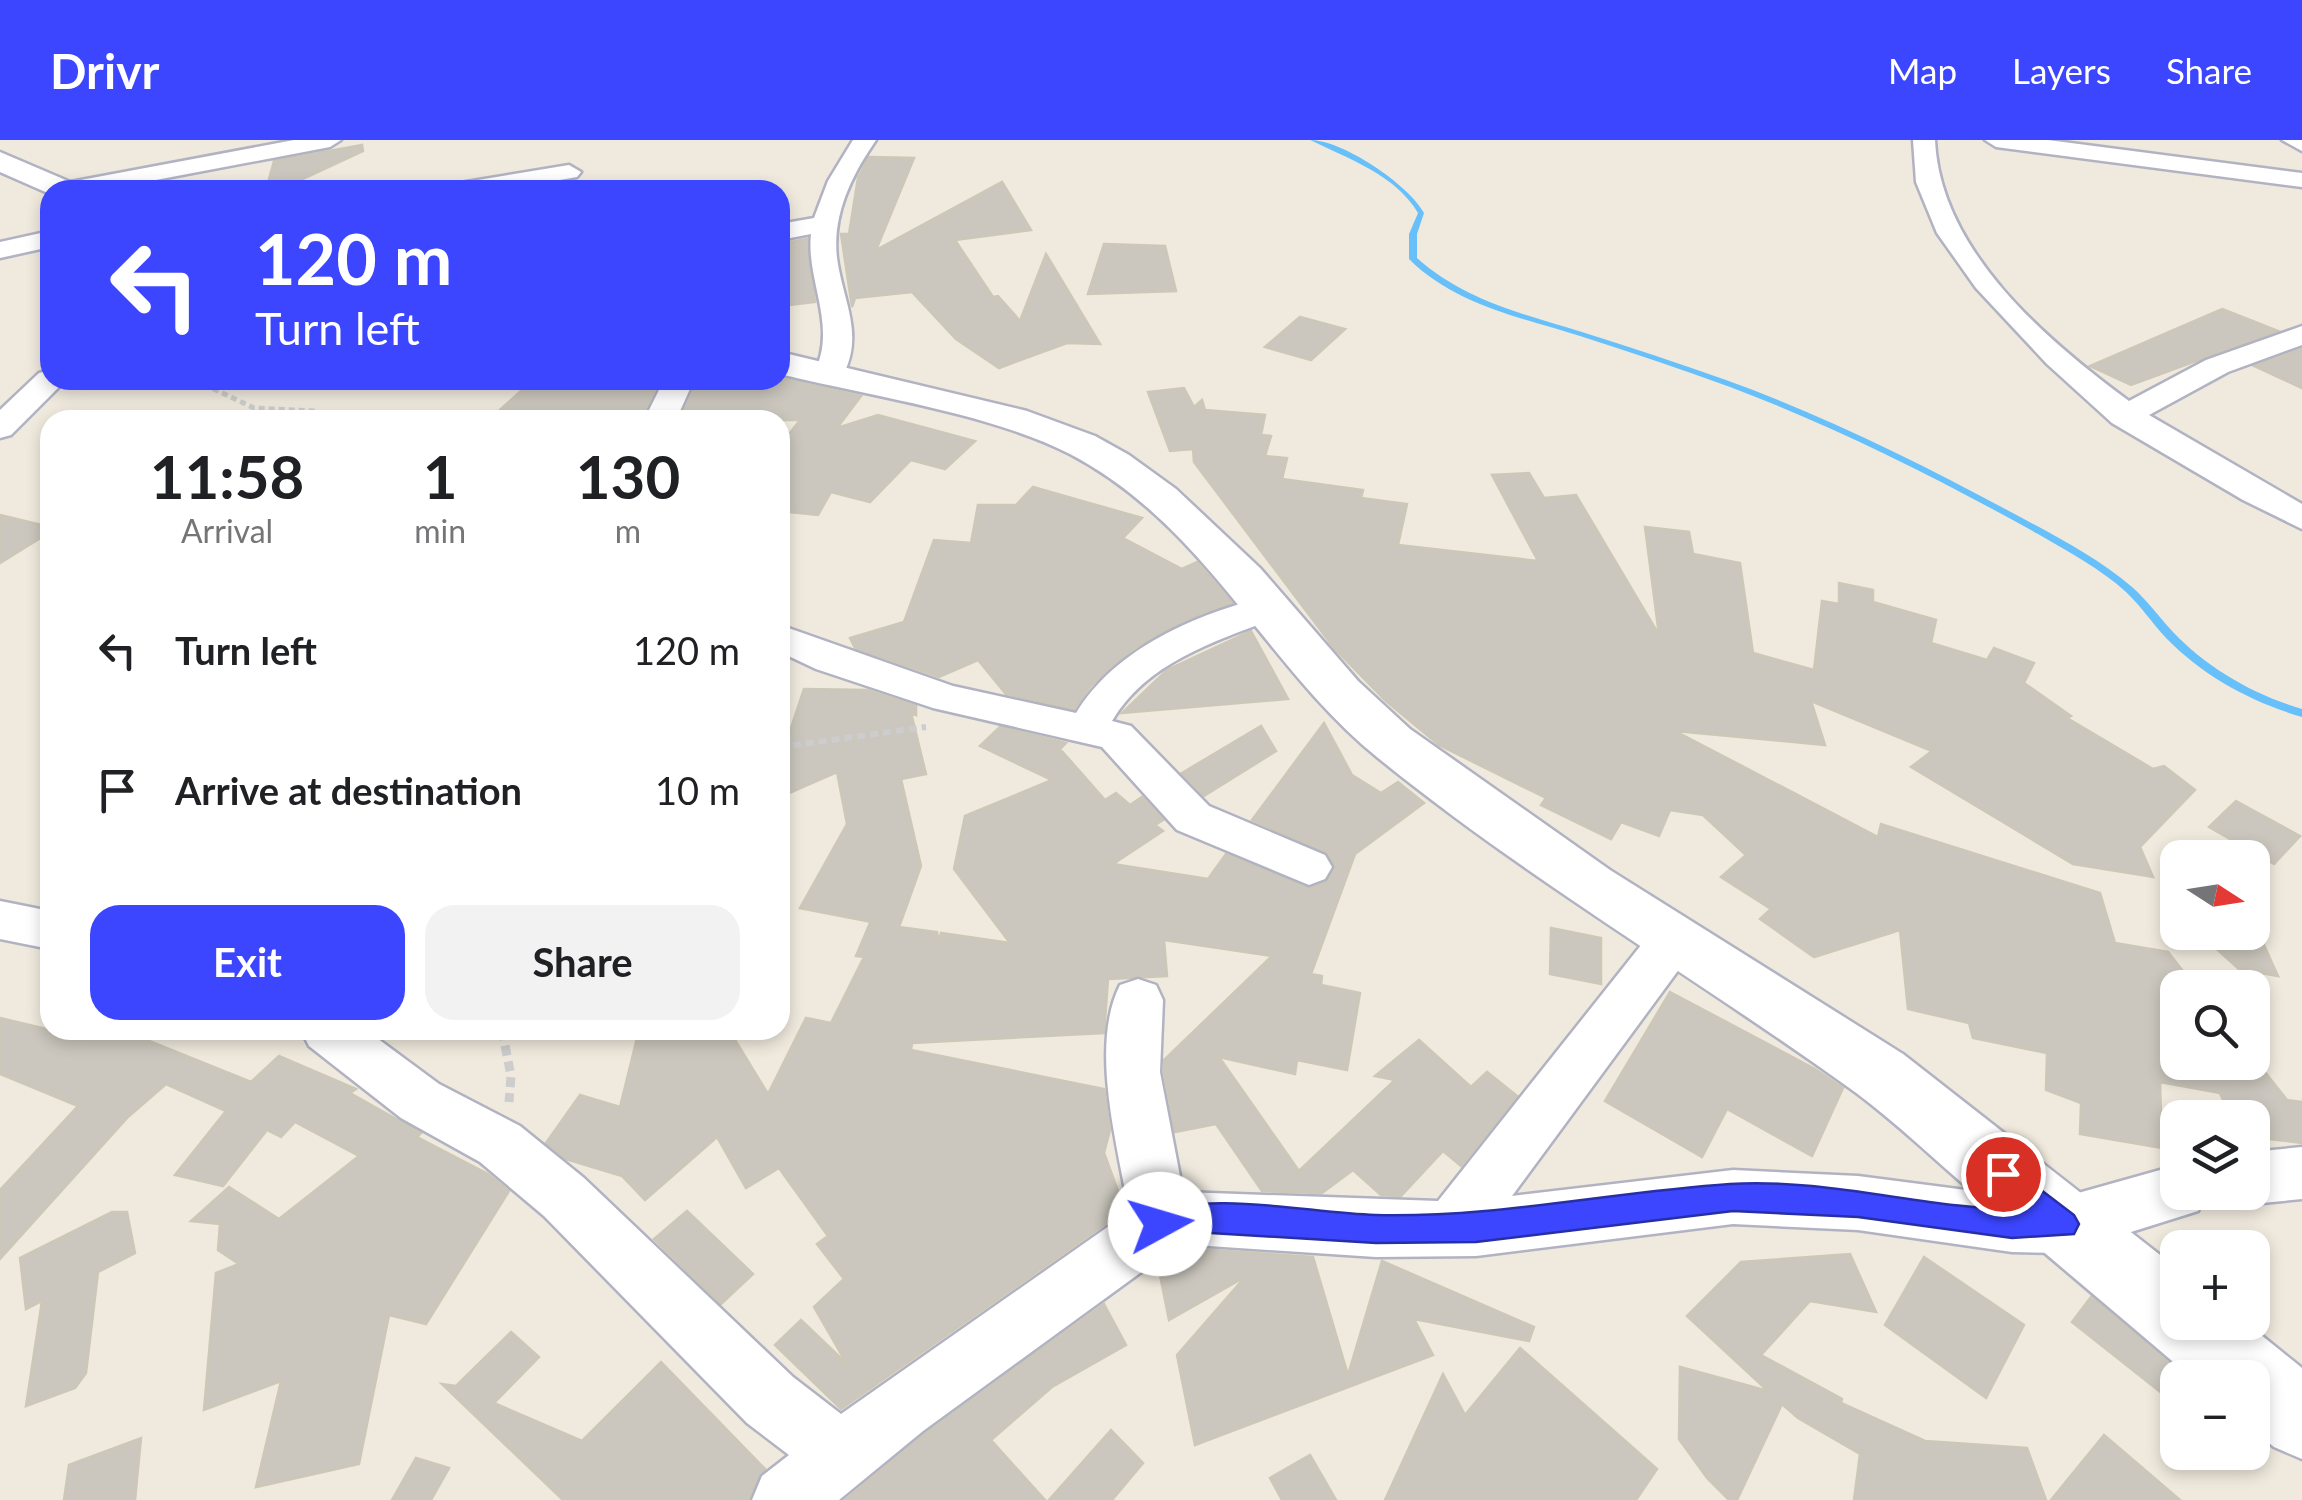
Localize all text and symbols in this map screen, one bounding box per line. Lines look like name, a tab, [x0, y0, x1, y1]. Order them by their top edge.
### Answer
text: Drivr	[50, 42, 159, 99]
text: Map	[1888, 49, 1957, 91]
text: Layers	[2012, 49, 2111, 91]
text: Share	[2166, 49, 2252, 91]
text: 120 m	[255, 216, 452, 300]
icon: left	[90, 220, 220, 350]
text: Turn left	[255, 301, 420, 355]
text: 11:58	[150, 440, 304, 512]
text: 1	[423, 440, 458, 512]
text: 130	[576, 440, 680, 512]
text: Arrival	[181, 511, 273, 550]
text: min	[414, 511, 466, 550]
text: m	[615, 511, 641, 550]
icon: left	[90, 623, 145, 678]
text: Turn left	[175, 627, 317, 673]
text: 120 m	[633, 627, 740, 673]
icon: arrive	[90, 763, 145, 818]
text: Arrive at destination	[175, 767, 522, 813]
text: 10 m	[655, 767, 740, 813]
north arrow	[2160, 840, 2270, 950]
map controls	[2160, 840, 2270, 1470]
button: Exit	[90, 905, 405, 1020]
button: Share	[425, 905, 740, 1020]
button: search	[2160, 970, 2270, 1080]
button: layers	[2160, 1100, 2270, 1210]
pin	[1961, 1132, 2046, 1217]
icon: arrive	[1976, 1147, 2031, 1202]
position arrow	[1108, 1172, 1212, 1276]
button: +	[2160, 1230, 2270, 1340]
button: −	[2160, 1360, 2270, 1470]

